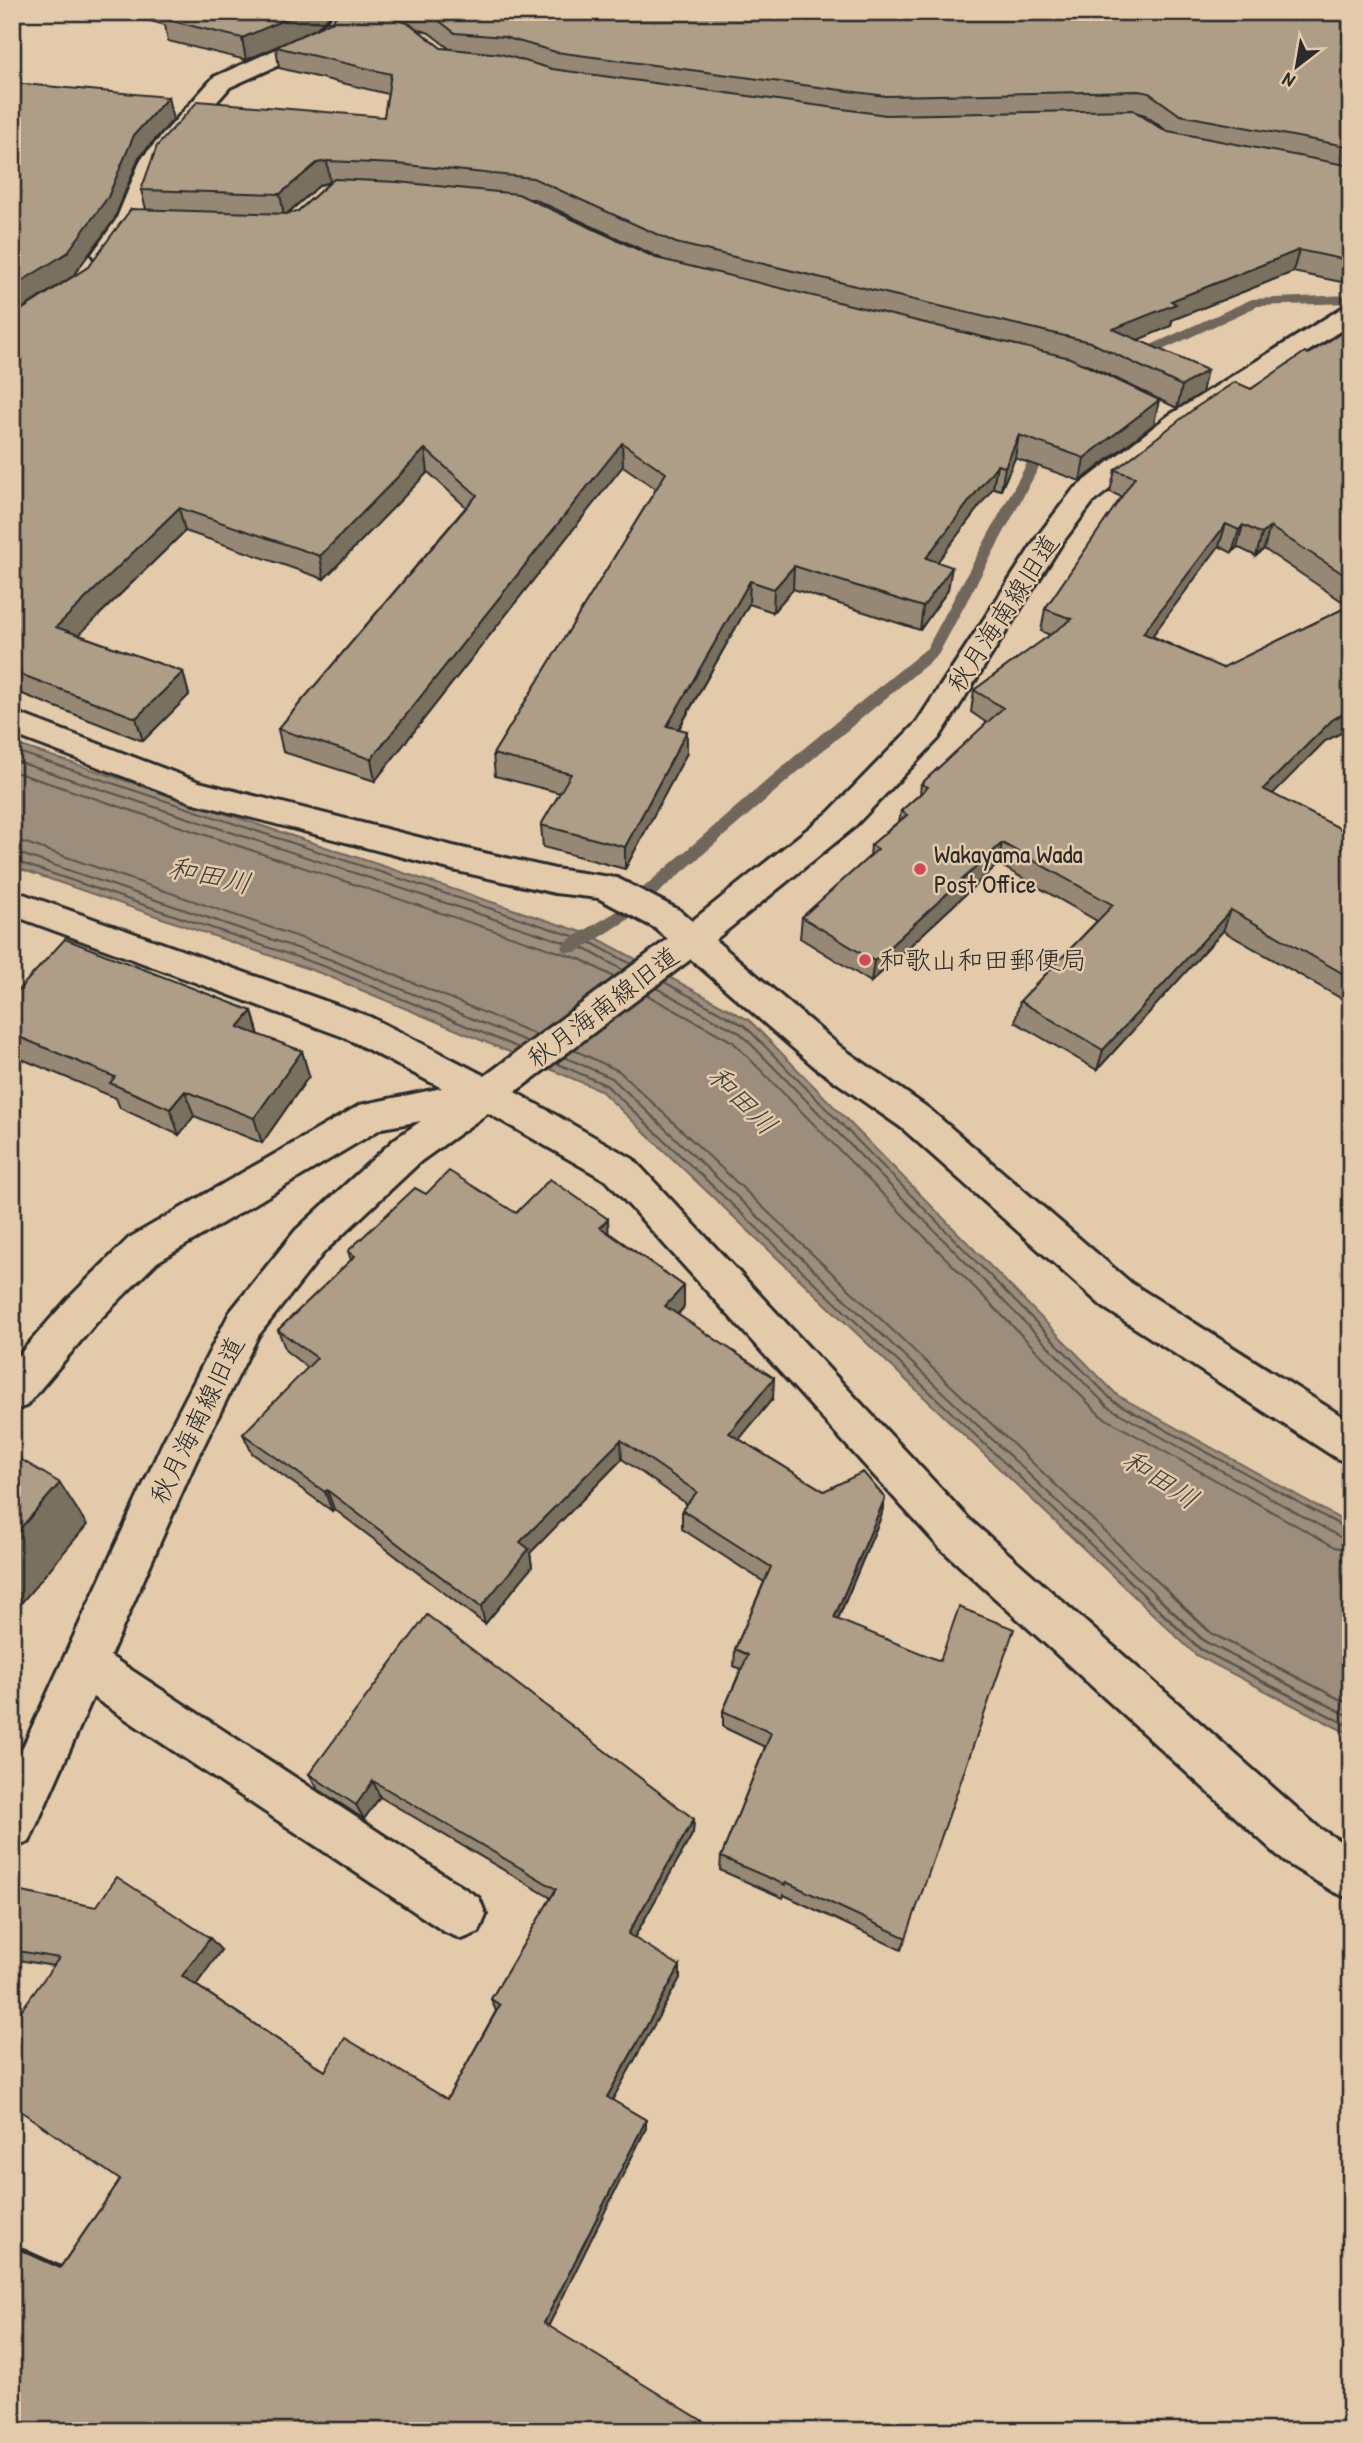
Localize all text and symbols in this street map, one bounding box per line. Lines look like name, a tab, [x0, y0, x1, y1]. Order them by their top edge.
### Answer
north arrow	[1262, 32, 1332, 102]
text: N	[1277, 67, 1299, 94]
street label: 秋月海南線旧道	[938, 527, 1067, 699]
place label: Wakayama Wada Post Office	[934, 836, 1083, 901]
water label: 和田川	[165, 848, 255, 902]
marker: Wakayama Wada Post Office	[912, 861, 928, 877]
street label: 秋月海南線旧道	[519, 938, 686, 1075]
place label: 和歌山和田郵便局	[879, 942, 1087, 977]
marker: 和歌山和田郵便局	[857, 952, 873, 968]
water label: 和田川	[700, 1057, 786, 1143]
street label: 秋月海南線旧道	[141, 1330, 252, 1509]
water label: 和田川	[1115, 1440, 1207, 1518]

